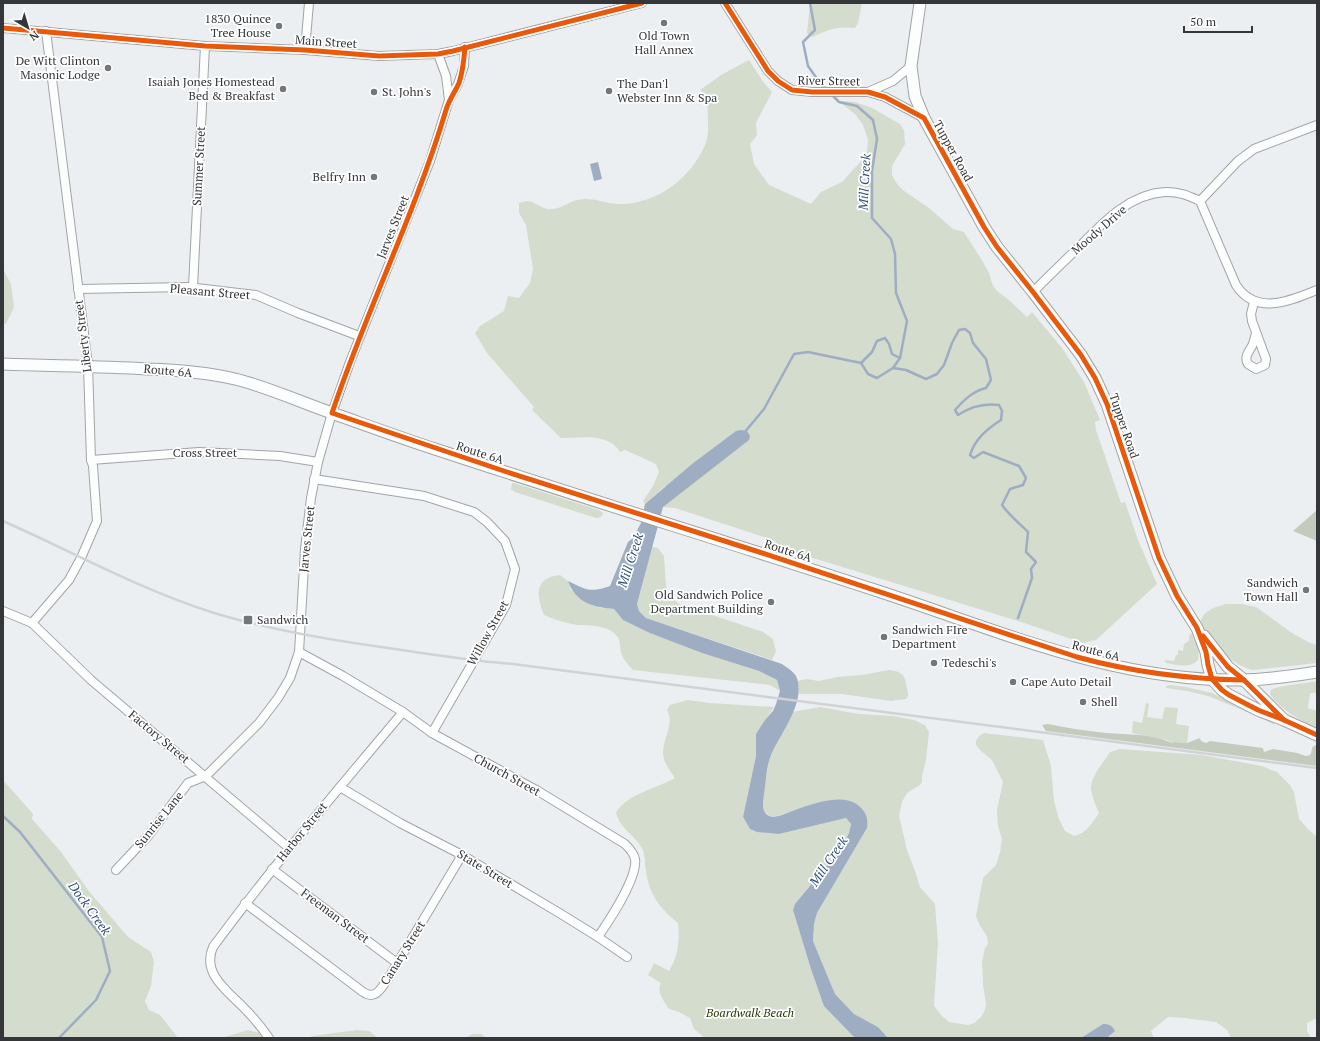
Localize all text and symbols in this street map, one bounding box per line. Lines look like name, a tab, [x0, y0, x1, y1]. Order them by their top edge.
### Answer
north arrow	[8, 8, 48, 48]
scale bar	[1184, 8, 1252, 34]
place label: 1830 Quince Tree House	[205, 11, 271, 40]
text: 50 m	[1190, 14, 1217, 29]
marker: Old Town Hall Annex	[659, 18, 669, 28]
marker: 1830 Quince Tree House	[274, 21, 284, 31]
text: N	[26, 28, 42, 44]
place label: Old Town Hall Annex	[634, 28, 694, 57]
street label: Main Street	[295, 32, 358, 51]
place label: De Witt Clinton Masonic Lodge	[16, 53, 100, 82]
marker: De Witt Clinton Masonic Lodge	[103, 63, 113, 73]
street label: River Street	[798, 72, 861, 89]
place label: Isaiah Jones Homestead Bed & Breakfast	[148, 74, 276, 103]
place label: The Dan'l Webster Inn & Spa	[617, 76, 717, 105]
marker: Isaiah Jones Homestead Bed & Breakfast	[278, 84, 288, 94]
place label: St. John's	[382, 84, 431, 99]
marker: The Dan'l Webster Inn & Spa	[604, 86, 614, 96]
marker: St. John's	[369, 87, 379, 97]
street label: Tupper Road	[930, 117, 977, 184]
street label: Summer Street	[189, 125, 208, 206]
water label: Mill Creek	[853, 153, 875, 212]
place label: Belfry Inn	[313, 169, 366, 184]
marker: Belfry Inn	[369, 172, 379, 182]
street label: Jarves Street	[373, 192, 412, 261]
street label: Moody Drive	[1068, 202, 1129, 258]
street label: Pleasant Street	[169, 281, 251, 303]
street label: Liberty Street	[71, 298, 94, 373]
street label: Route 6A	[143, 361, 194, 380]
street label: Tupper Road	[1106, 391, 1143, 461]
street label: Route 6A	[455, 438, 507, 467]
street label: Cross Street	[173, 445, 238, 460]
street label: Jarves Street	[296, 504, 318, 573]
water label: Mill Creek	[612, 530, 648, 591]
street label: Route 6A	[763, 536, 815, 565]
place label: Sandwich Town Hall	[1244, 575, 1298, 604]
marker: Sandwich Town Hall	[1301, 585, 1311, 595]
place label: Old Sandwich Police Department Building	[650, 587, 764, 616]
street label: Willow Street	[463, 597, 512, 668]
marker: Old Sandwich Police Department Building	[766, 597, 776, 607]
place label: Sandwich	[257, 612, 308, 627]
marker: Sandwich	[242, 614, 254, 626]
place label: Sandwich FIre Department	[892, 622, 968, 651]
marker: Sandwich FIre Department	[879, 632, 889, 642]
street label: Route 6A	[1071, 637, 1122, 664]
place label: Tedeschi's	[942, 655, 996, 670]
marker: Tedeschi's	[929, 658, 939, 668]
place label: Cape Auto Detail	[1021, 674, 1112, 689]
marker: Cape Auto Detail	[1008, 677, 1018, 687]
place label: Shell	[1091, 694, 1118, 709]
marker: Shell	[1078, 697, 1088, 707]
street label: Factory Street	[126, 707, 193, 767]
street label: Church Street	[471, 750, 544, 799]
street label: Sunrise Lane	[131, 788, 186, 851]
street label: Harbor Street	[273, 799, 330, 864]
water label: Mill Creek	[804, 832, 852, 890]
street label: State Street	[455, 846, 516, 891]
water label: Dock Creek	[64, 877, 116, 939]
street label: Freeman Street	[298, 885, 373, 946]
street label: Canary Street	[377, 917, 429, 988]
park label: Boardwalk Beach	[705, 1005, 794, 1020]

